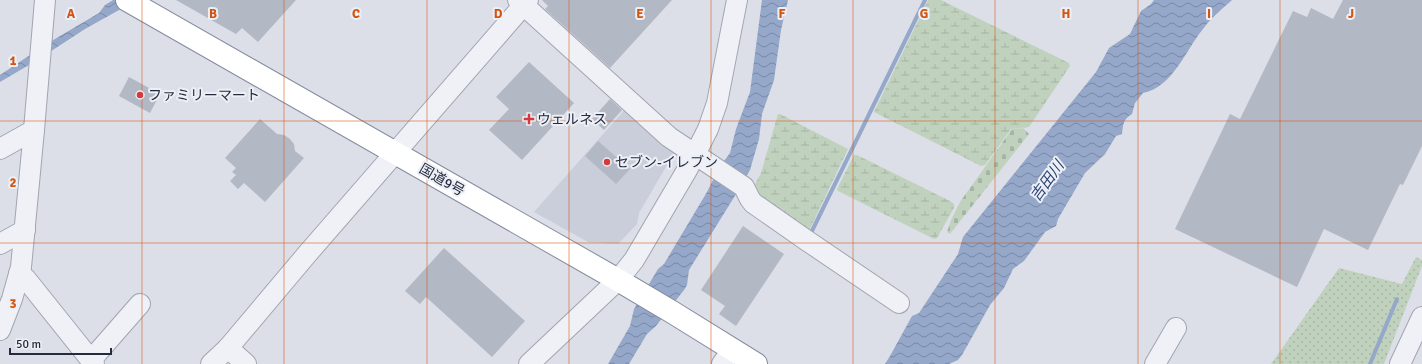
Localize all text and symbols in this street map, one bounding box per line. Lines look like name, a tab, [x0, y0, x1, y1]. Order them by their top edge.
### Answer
text: A	[67, 6, 76, 22]
text: B	[209, 6, 217, 22]
text: C	[352, 6, 360, 22]
text: D	[494, 6, 503, 22]
text: E	[636, 6, 644, 22]
text: F	[779, 6, 786, 22]
text: G	[920, 6, 928, 22]
text: H	[1062, 6, 1070, 22]
text: I	[1207, 6, 1211, 22]
text: J	[1348, 6, 1354, 22]
text: 1	[9, 53, 17, 69]
place label: ファミリーマート	[148, 87, 260, 104]
marker: ファミリーマート	[135, 90, 145, 100]
place label: ウェルネス	[537, 111, 607, 128]
marker: ウェルネス	[524, 114, 534, 124]
place label: セブン-イレブン	[615, 154, 718, 171]
water label: 吉田川	[1026, 156, 1069, 204]
marker: セブン-イレブン	[602, 157, 612, 167]
street label: 国道9号	[416, 160, 468, 200]
text: 2	[9, 175, 17, 191]
text: 3	[9, 296, 17, 312]
scale bar	[10, 330, 111, 356]
text: 50 m	[16, 337, 41, 352]

